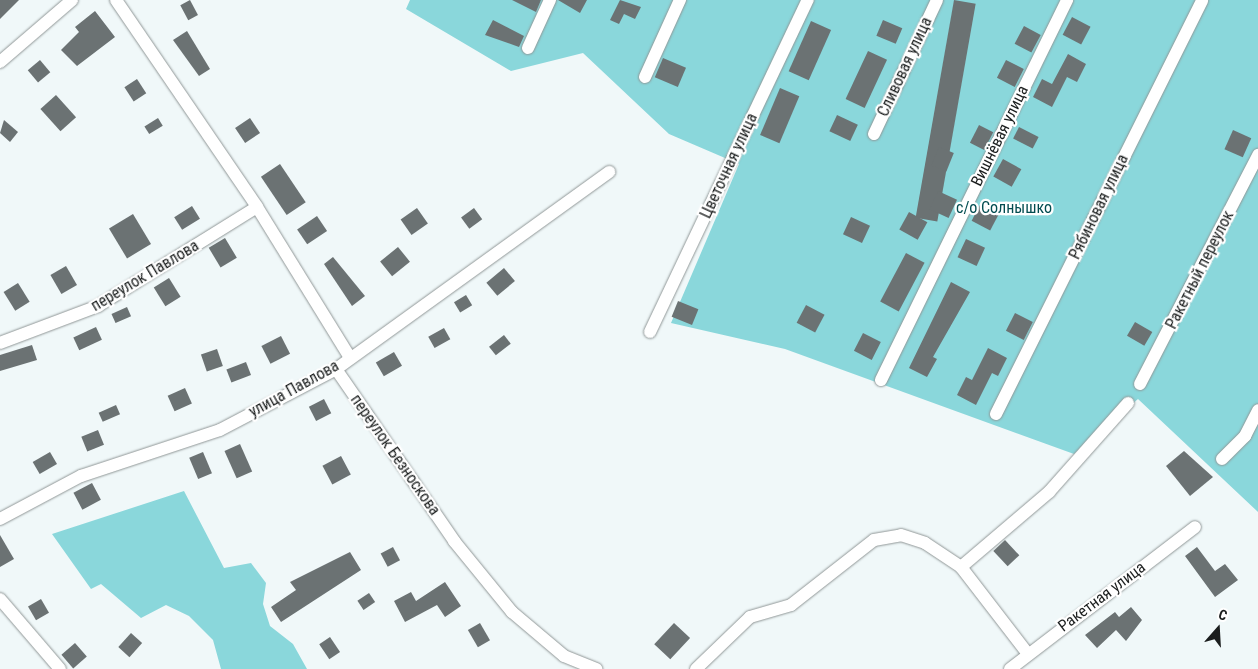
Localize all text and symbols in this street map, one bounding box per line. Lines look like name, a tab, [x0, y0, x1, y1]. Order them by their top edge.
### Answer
street label: Сливовая улица	[874, 14, 936, 120]
street label: Вишнёвая улица	[967, 83, 1033, 189]
street label: Цветочная улица	[696, 110, 762, 222]
street label: Рябиновая улица	[1065, 151, 1133, 263]
park label: с/о Солнышко	[956, 198, 1052, 218]
street label: Ракетный переулок	[1162, 208, 1238, 332]
street label: переулок Павлова	[88, 236, 202, 316]
street label: улица Павлова	[246, 356, 342, 422]
street label: переулок Безноскова	[346, 391, 444, 519]
street label: Ракетная улица	[1055, 558, 1149, 636]
north arrow	[1193, 604, 1243, 654]
text: С	[1216, 606, 1229, 624]

